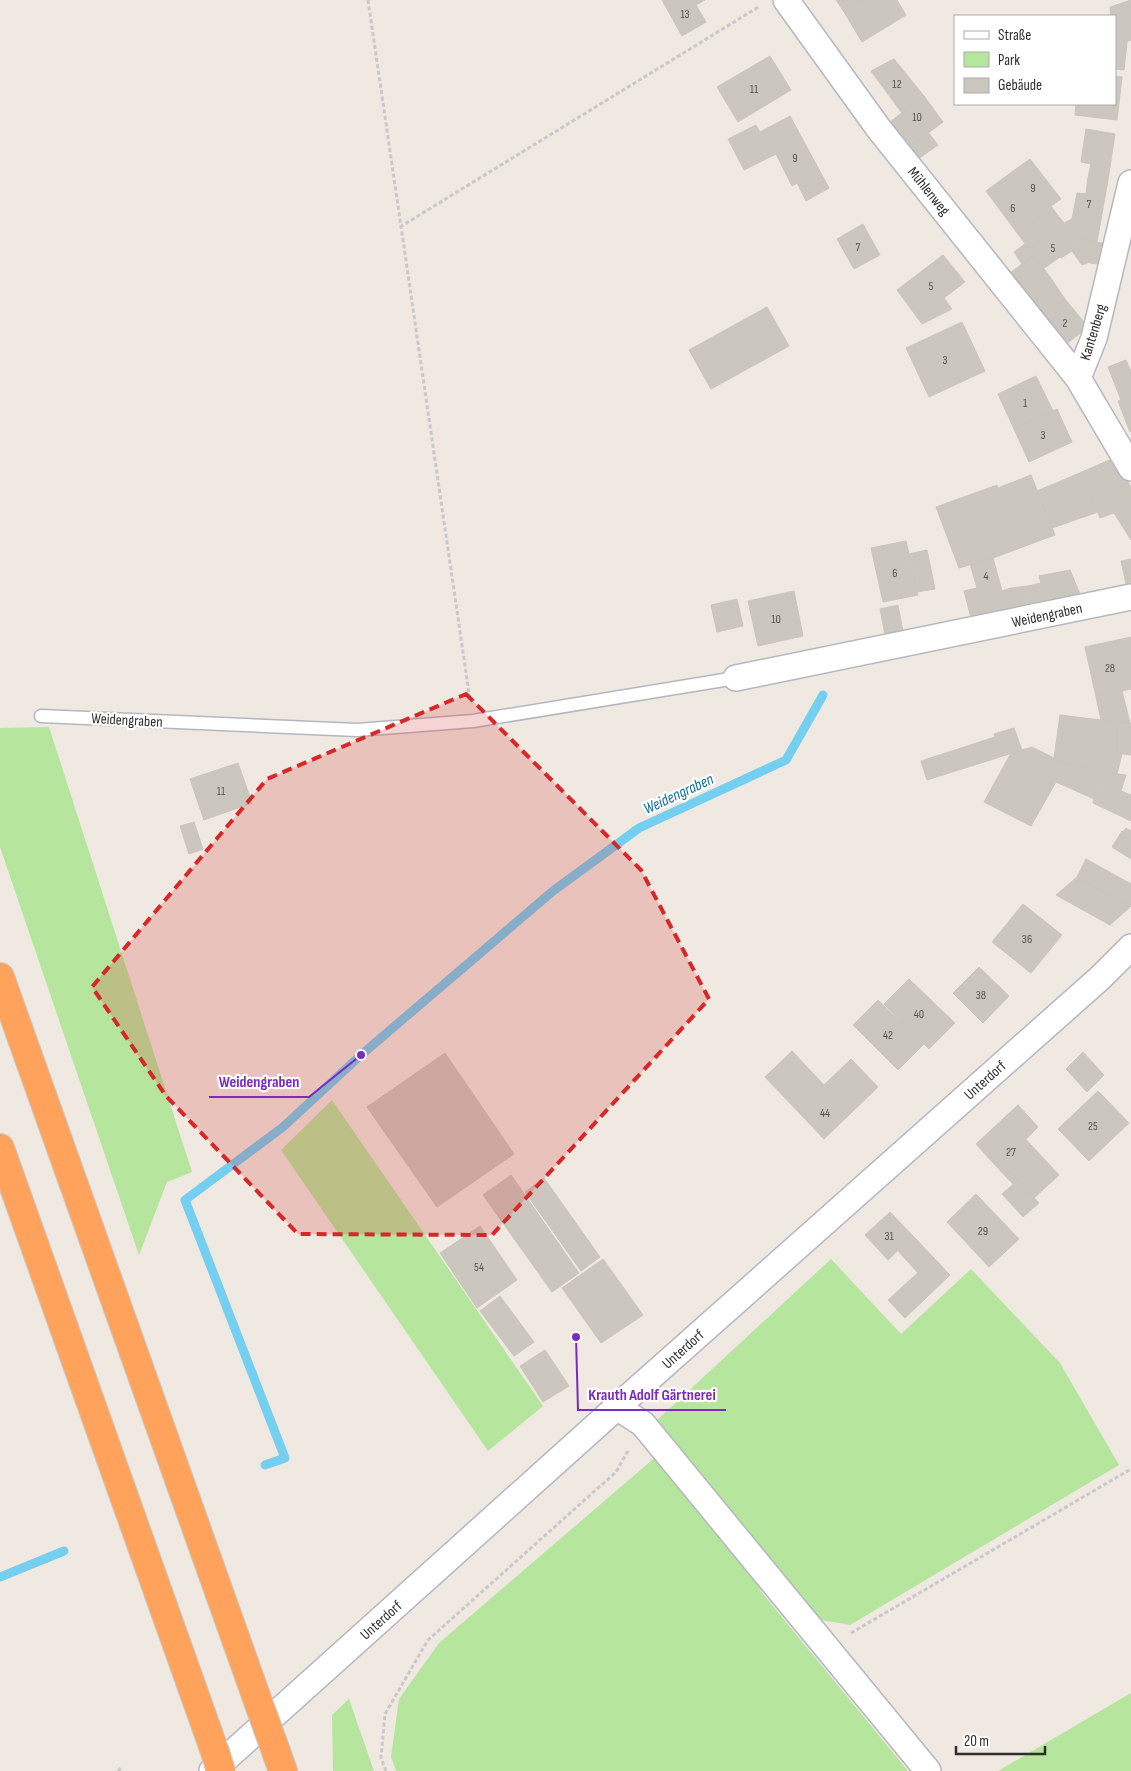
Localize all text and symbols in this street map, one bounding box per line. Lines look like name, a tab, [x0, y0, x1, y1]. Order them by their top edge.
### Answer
house number: 13	[680, 7, 690, 22]
legend	[954, 15, 1116, 105]
text: Straße	[998, 26, 1031, 45]
text: Park	[998, 51, 1020, 70]
text: Gebäude	[998, 76, 1042, 95]
house number: 12	[892, 77, 902, 92]
house number: 11	[750, 82, 759, 97]
house number: 10	[912, 110, 922, 125]
house number: 9	[792, 151, 798, 166]
street label: Mühlenweg	[903, 163, 954, 220]
house number: 9	[1030, 181, 1036, 196]
house number: 7	[1087, 197, 1092, 212]
house number: 6	[1010, 201, 1016, 216]
house number: 7	[856, 240, 861, 255]
house number: 5	[1051, 241, 1056, 256]
house number: 5	[929, 279, 934, 294]
street label: Kantenberg	[1076, 302, 1111, 363]
house number: 2	[1063, 316, 1068, 331]
house number: 3	[942, 353, 948, 368]
house number: 1	[1023, 396, 1028, 411]
house number: 3	[1040, 428, 1046, 443]
house number: 6	[892, 566, 898, 581]
house number: 4	[983, 569, 989, 584]
street label: Weidengraben	[1010, 599, 1084, 632]
house number: 10	[771, 612, 781, 627]
house number: 28	[1105, 661, 1115, 676]
street label: Weidengraben	[91, 709, 163, 732]
water label: Weidengraben	[641, 770, 717, 819]
house number: 11	[217, 784, 226, 799]
house number: 36	[1022, 932, 1032, 947]
house number: 38	[976, 988, 986, 1003]
house number: 40	[914, 1007, 924, 1022]
house number: 42	[883, 1028, 893, 1043]
street label: Unterdorf	[960, 1056, 1011, 1104]
callout: Weidengraben	[209, 1066, 309, 1097]
text: Weidengraben	[219, 1073, 299, 1092]
house number: 44	[820, 1106, 830, 1121]
house number: 25	[1088, 1119, 1098, 1134]
house number: 27	[1006, 1145, 1016, 1160]
house number: 29	[978, 1224, 988, 1239]
house number: 31	[884, 1229, 894, 1244]
house number: 54	[474, 1260, 484, 1275]
street label: Unterdorf	[658, 1325, 709, 1373]
callout: Krauth Adolf Gärtnerei	[578, 1379, 726, 1410]
text: Krauth Adolf Gärtnerei	[588, 1386, 716, 1405]
street label: Unterdorf	[356, 1596, 407, 1644]
scale bar	[956, 1724, 1045, 1756]
text: 20 m	[964, 1732, 989, 1751]

